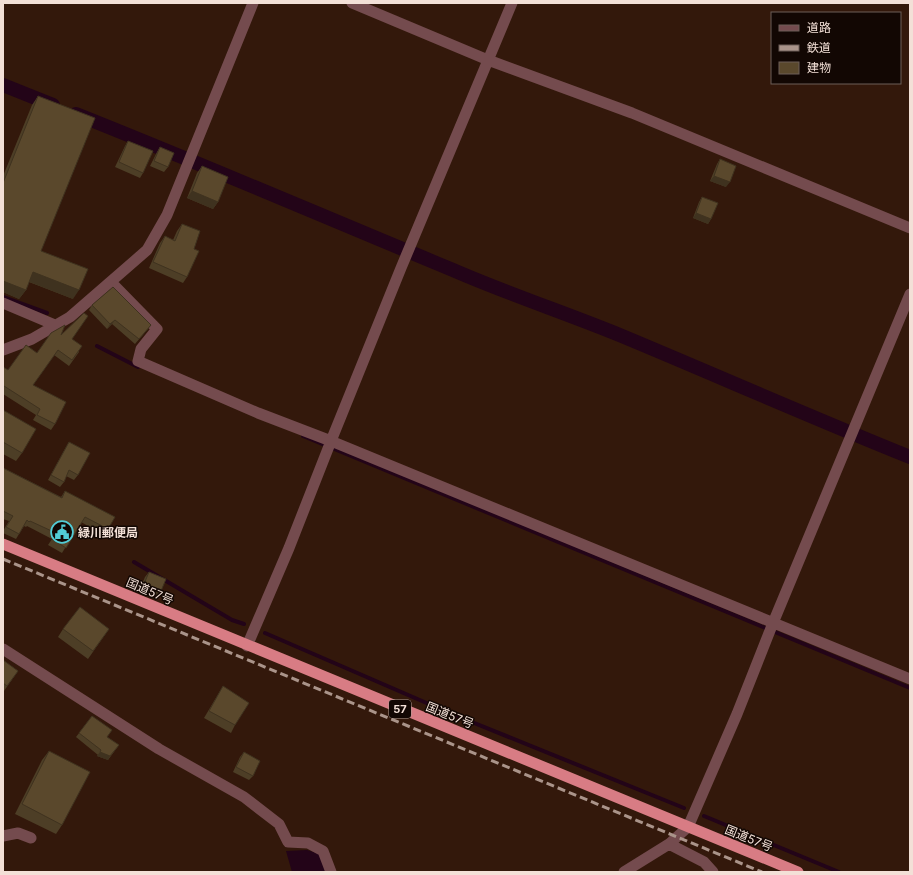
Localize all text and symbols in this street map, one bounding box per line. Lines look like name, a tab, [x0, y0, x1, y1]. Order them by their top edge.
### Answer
legend	[771, 12, 901, 84]
text: 道路	[807, 20, 831, 35]
text: 鉄道	[807, 40, 831, 55]
text: 建物	[807, 60, 831, 75]
public building icon: 緑川郵便局	[49, 519, 75, 545]
place label: 緑川郵便局	[78, 525, 138, 540]
street label: 国道57号	[124, 574, 176, 608]
street label: 国道57号	[424, 699, 476, 731]
road number: 57	[389, 700, 411, 718]
street label: 国道57号	[723, 822, 775, 854]

